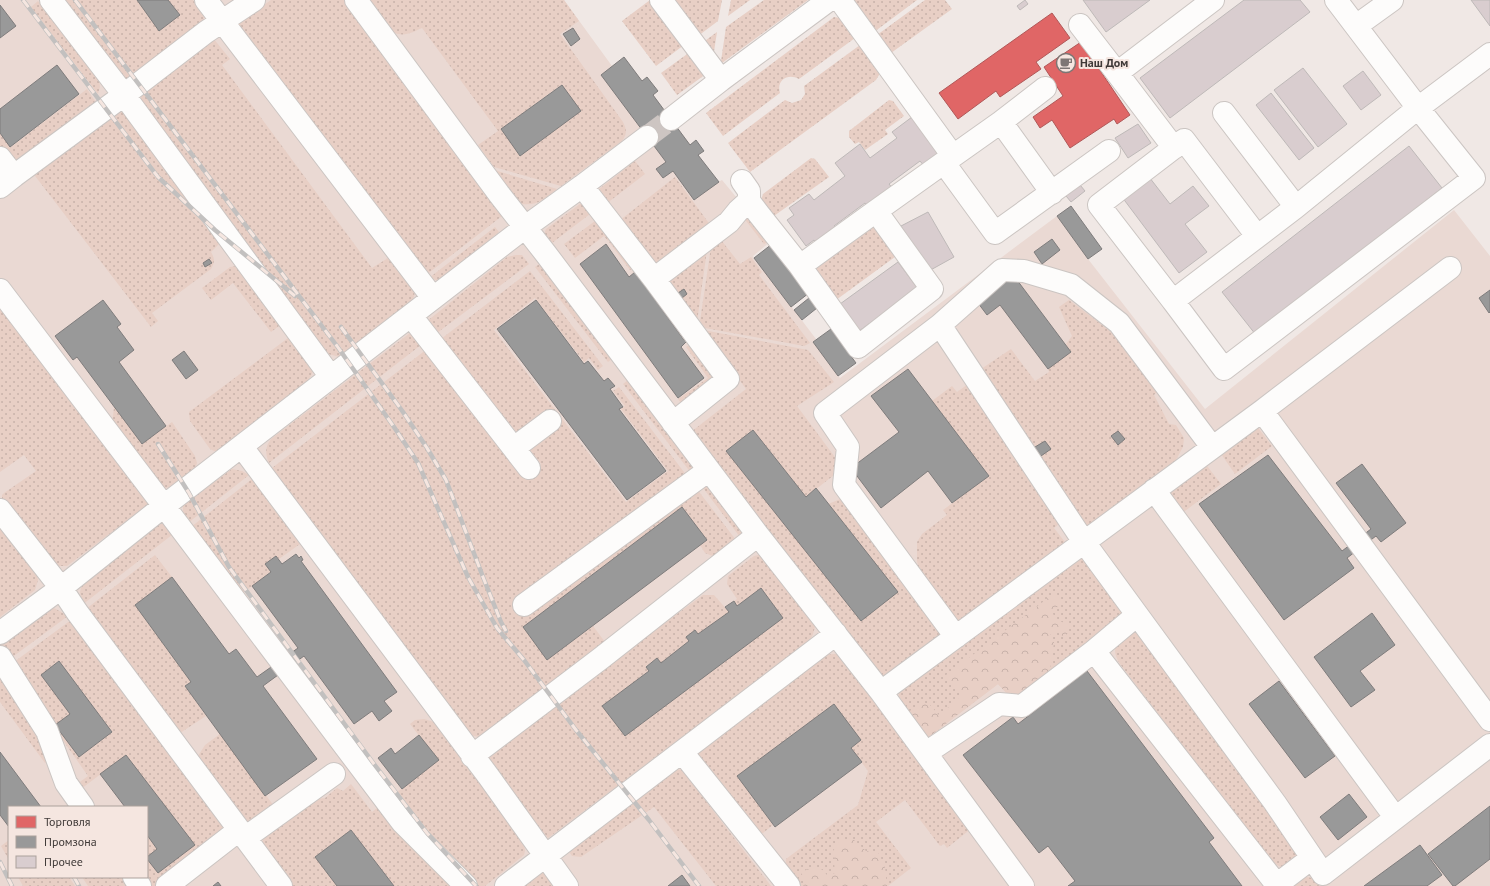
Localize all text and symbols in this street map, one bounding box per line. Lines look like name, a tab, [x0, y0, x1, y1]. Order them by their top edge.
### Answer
cafe icon: Наш Дом	[1055, 52, 1077, 74]
place label: Наш Дом	[1080, 55, 1128, 70]
legend	[8, 806, 148, 878]
text: Торговля	[44, 814, 90, 829]
text: Промзона	[44, 834, 97, 849]
text: Прочее	[44, 854, 83, 869]

